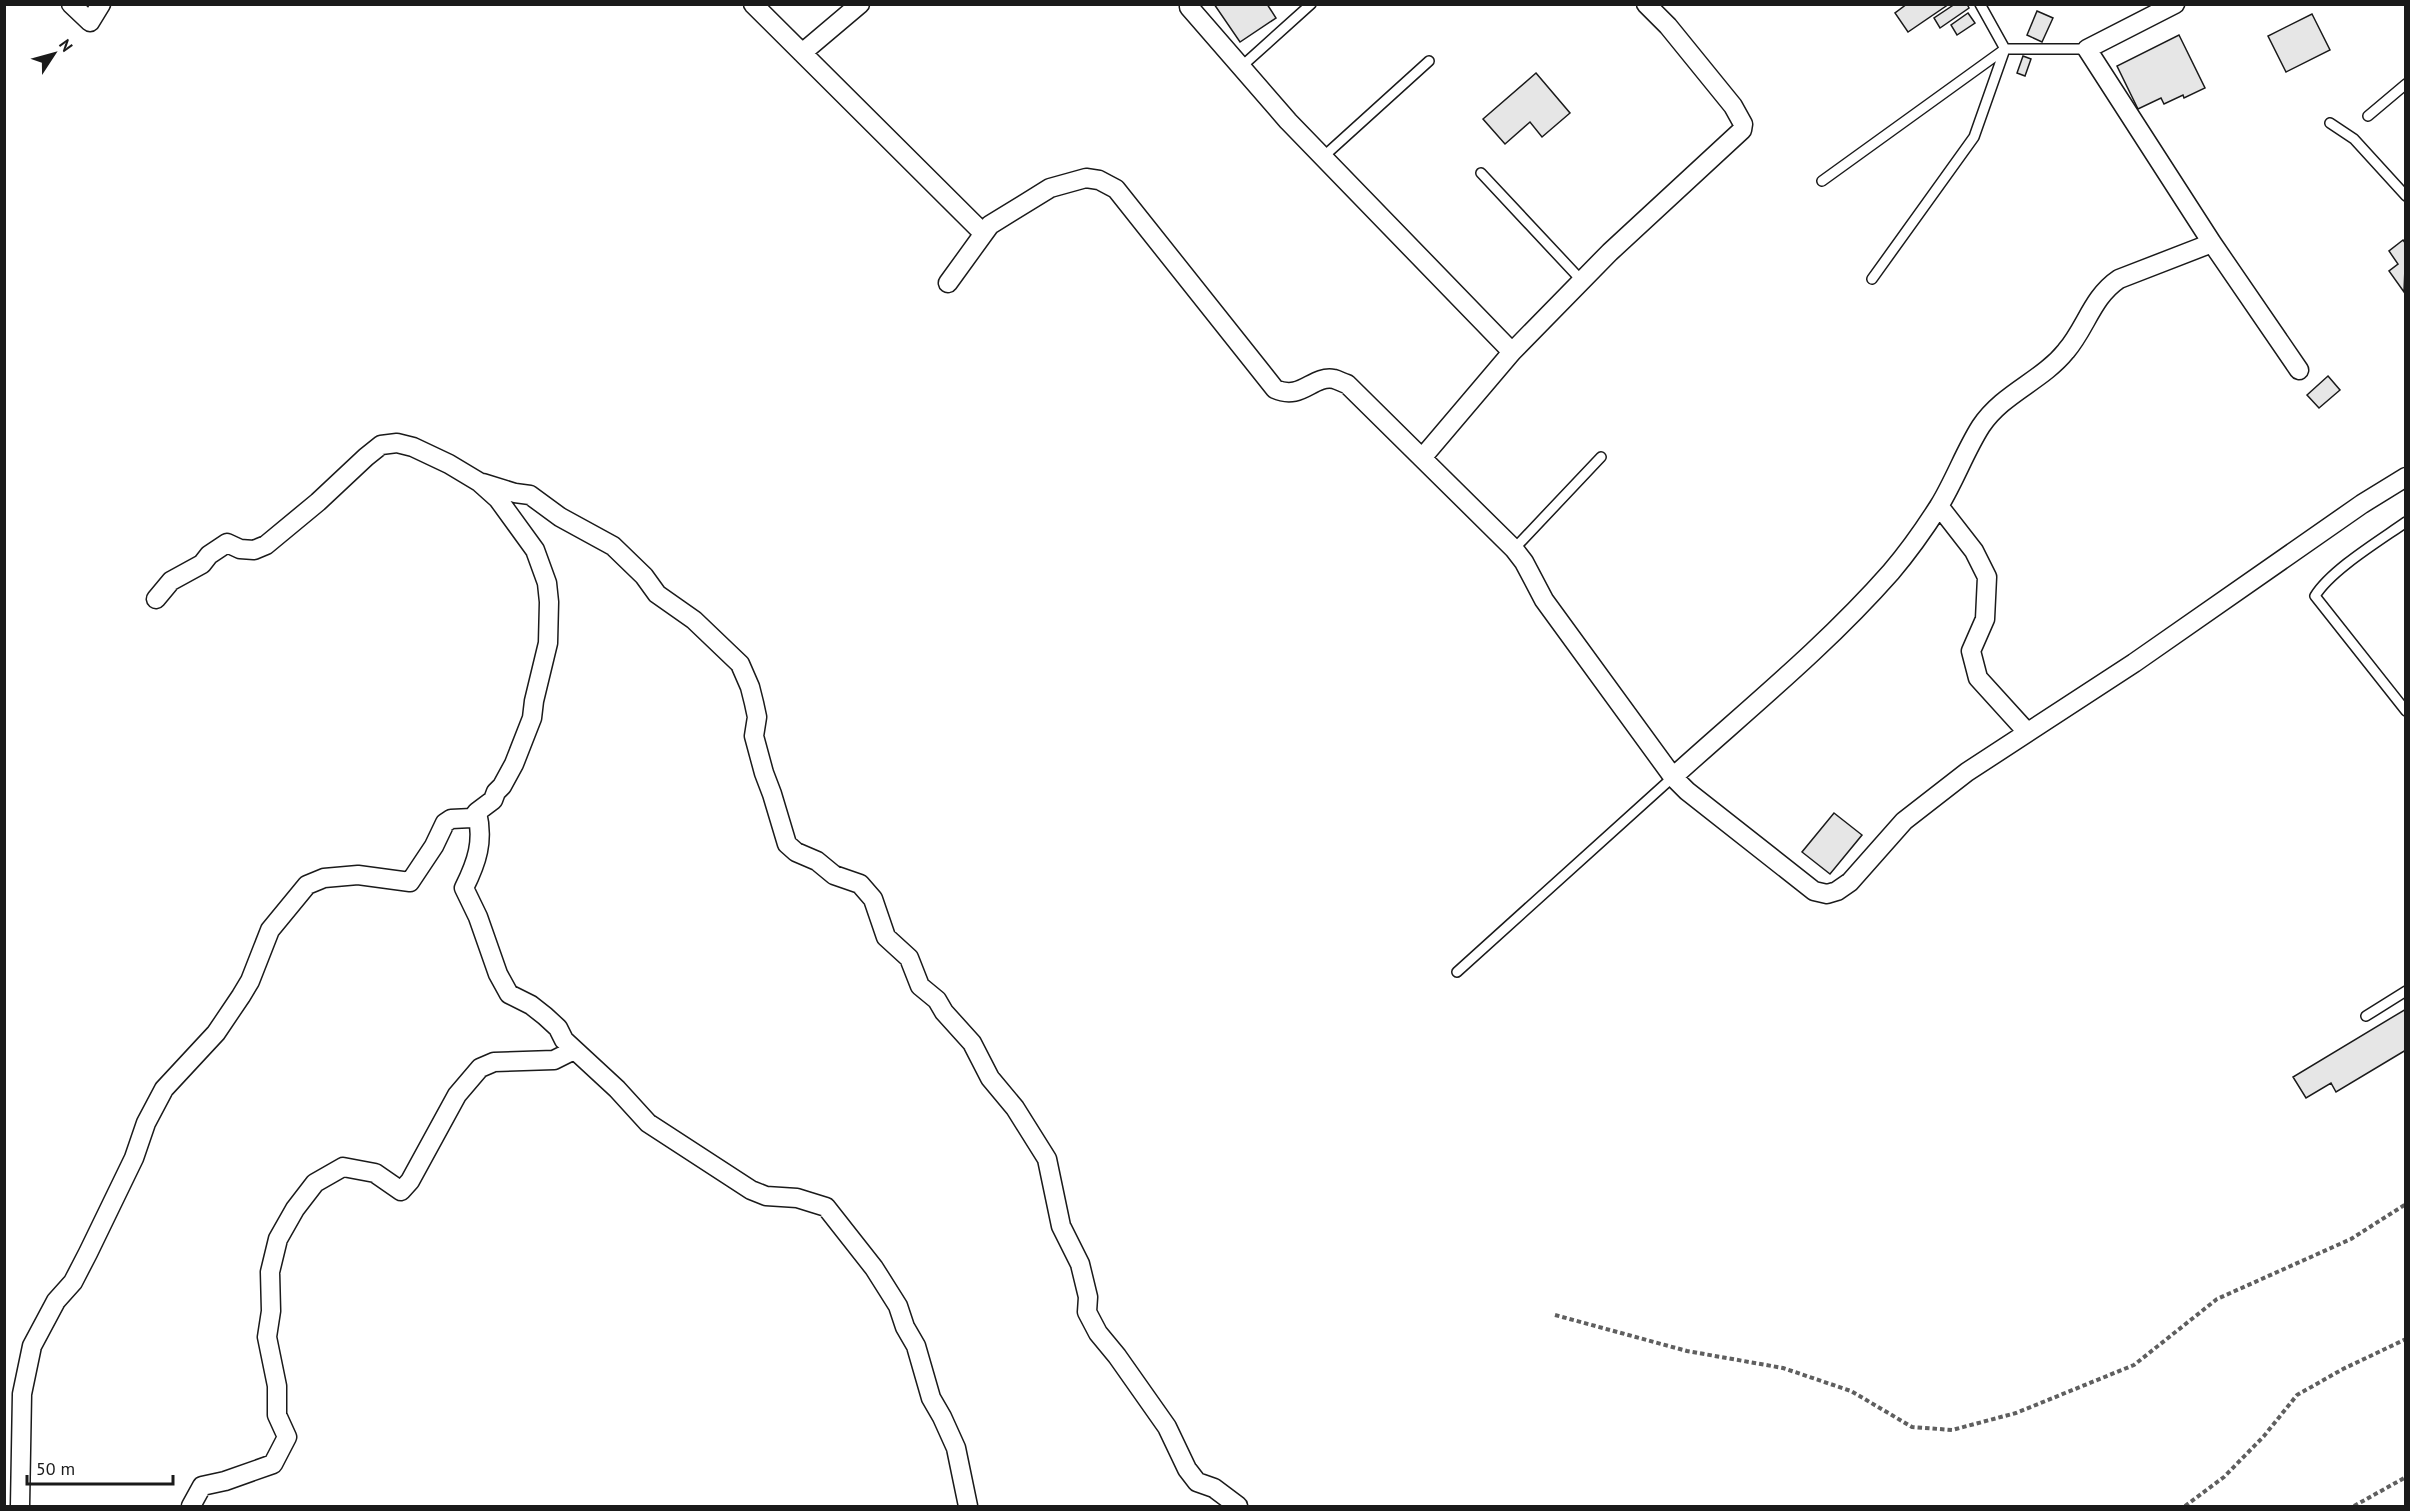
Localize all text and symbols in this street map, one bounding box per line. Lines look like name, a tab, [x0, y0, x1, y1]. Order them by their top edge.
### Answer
north arrow	[24, 24, 84, 84]
text: N	[55, 35, 77, 55]
scale bar	[27, 1448, 172, 1486]
text: 50 m	[36, 1457, 75, 1480]

